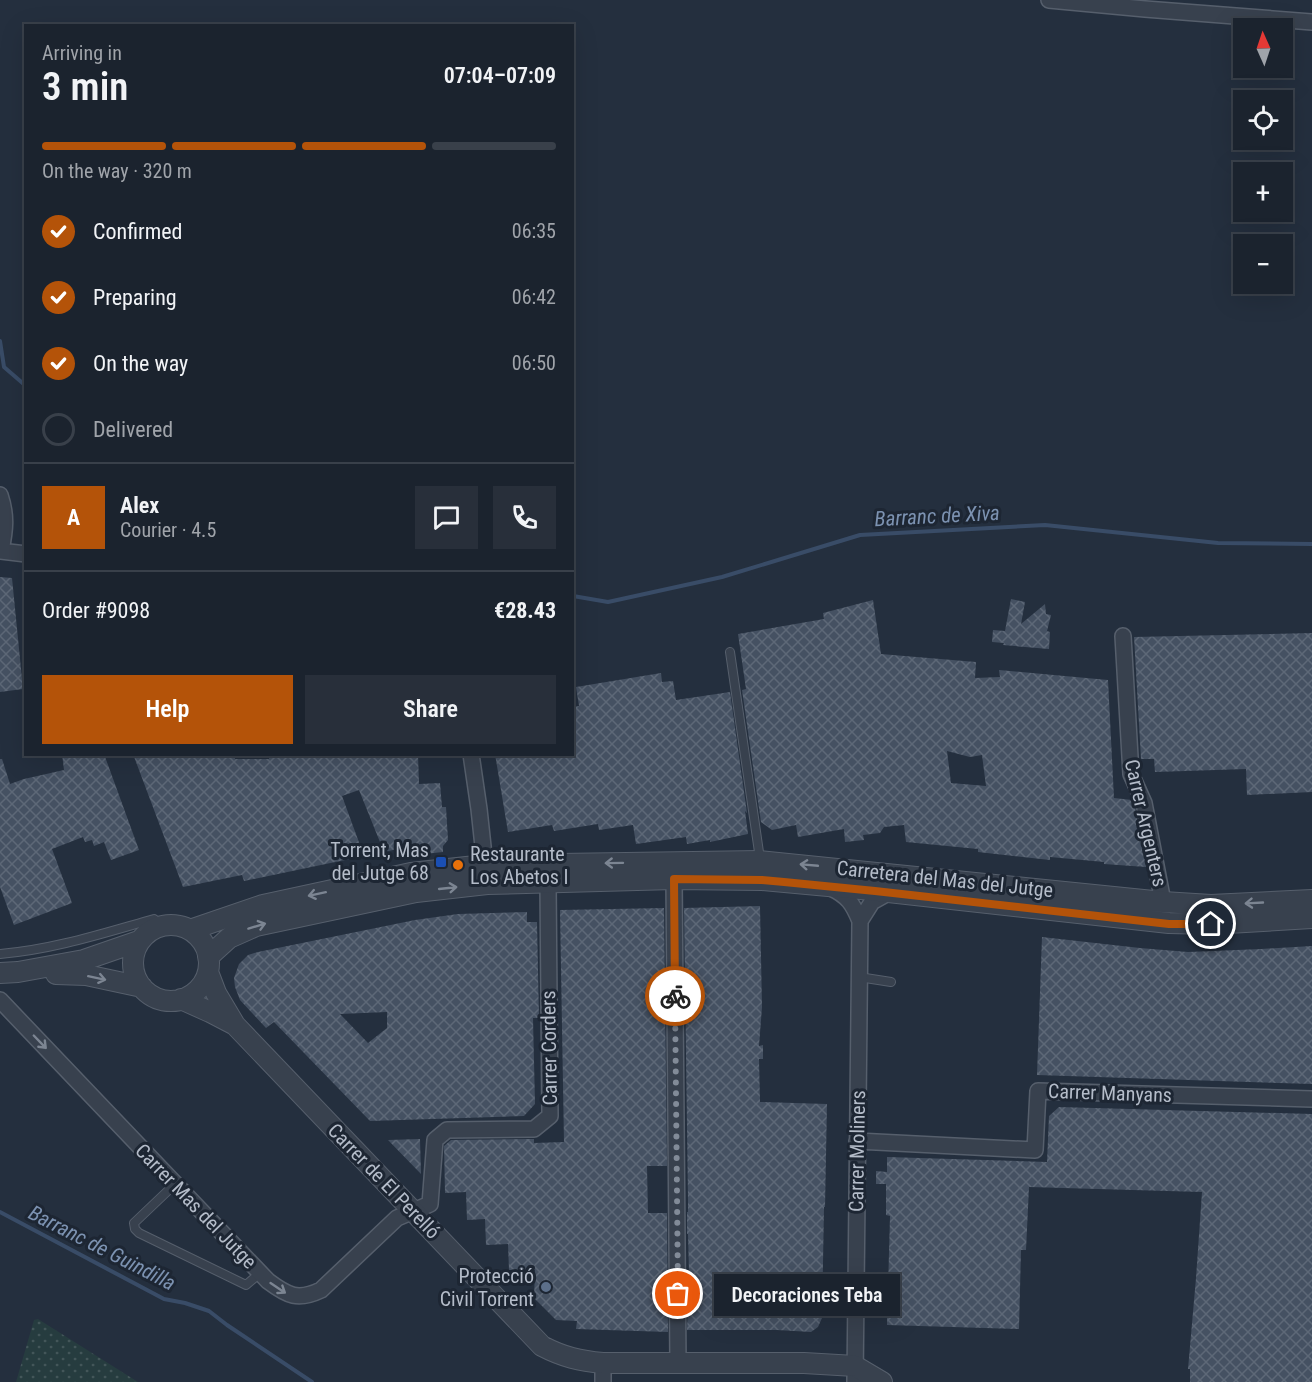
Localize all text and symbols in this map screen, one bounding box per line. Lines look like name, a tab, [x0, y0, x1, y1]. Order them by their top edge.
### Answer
north arrow	[1233, 18, 1293, 78]
map controls	[1233, 18, 1293, 294]
text: Arriving in	[42, 41, 122, 65]
text: 07:04–07:09	[444, 63, 556, 88]
text: 3 min	[42, 64, 128, 110]
button: locate	[1233, 90, 1293, 150]
text: On the way · 320 m	[42, 159, 192, 183]
button: +	[1233, 162, 1293, 222]
icon: check	[42, 215, 75, 248]
text: Confirmed	[93, 219, 182, 244]
text: 06:35	[512, 219, 556, 243]
button: −	[1233, 234, 1293, 294]
icon: check	[42, 281, 75, 314]
text: Preparing	[93, 285, 177, 310]
text: 06:42	[512, 285, 556, 309]
icon: check	[42, 347, 75, 380]
text: On the way	[93, 351, 188, 376]
text: 06:50	[512, 351, 556, 375]
text: Delivered	[93, 417, 173, 442]
button: chat	[415, 486, 478, 549]
button: phone	[493, 486, 556, 549]
text: Alex	[120, 493, 159, 518]
water label: Barranc de Xiva	[874, 501, 1000, 531]
text: A	[67, 505, 80, 530]
text: Courier · 4.5	[120, 518, 216, 542]
text: Order #9098	[42, 598, 150, 623]
text: €28.43	[494, 598, 556, 623]
button: Help	[42, 675, 293, 744]
button: Share	[305, 675, 556, 744]
street label: Carrer Argenters	[1120, 757, 1172, 889]
place label: Torrent, Mas del Jutge 68	[330, 838, 429, 885]
place label: Restaurante Los Abetos I	[470, 842, 569, 889]
marker: Torrent, Mas del Jutge 68	[434, 855, 448, 869]
street label: Carretera del Mas del Jutge	[836, 856, 1054, 902]
one-way arrow	[604, 857, 624, 869]
marker: Restaurante Los Abetos I	[451, 858, 465, 872]
one-way arrow	[799, 859, 819, 870]
one-way arrow	[438, 882, 458, 893]
one-way arrow	[307, 889, 327, 900]
one-way arrow	[1244, 897, 1264, 908]
pin	[1185, 898, 1236, 949]
icon: home	[1194, 907, 1227, 940]
one-way arrow	[247, 920, 266, 931]
courier	[645, 966, 705, 1026]
one-way arrow	[87, 972, 106, 984]
icon: bike	[659, 980, 692, 1013]
street label: Carrer Corders	[536, 990, 562, 1106]
one-way arrow	[33, 1035, 48, 1050]
street label: Carrer Manyans	[1048, 1079, 1172, 1107]
street label: Carrer Moliners	[844, 1090, 870, 1212]
street label: Carrer de El Perelló	[323, 1118, 445, 1244]
street label: Carrer Mas del Jutge	[130, 1139, 262, 1273]
water label: Barranc de Guindilla	[25, 1201, 179, 1295]
place label: Protecció Civil Torrent	[440, 1264, 534, 1311]
pin	[652, 1268, 703, 1319]
callout: Decoraciones Teba	[714, 1273, 900, 1315]
icon: bag	[661, 1277, 694, 1310]
marker: Protecció Civil Torrent	[539, 1280, 553, 1294]
one-way arrow	[269, 1282, 285, 1294]
text: Decoraciones Teba	[731, 1283, 883, 1307]

